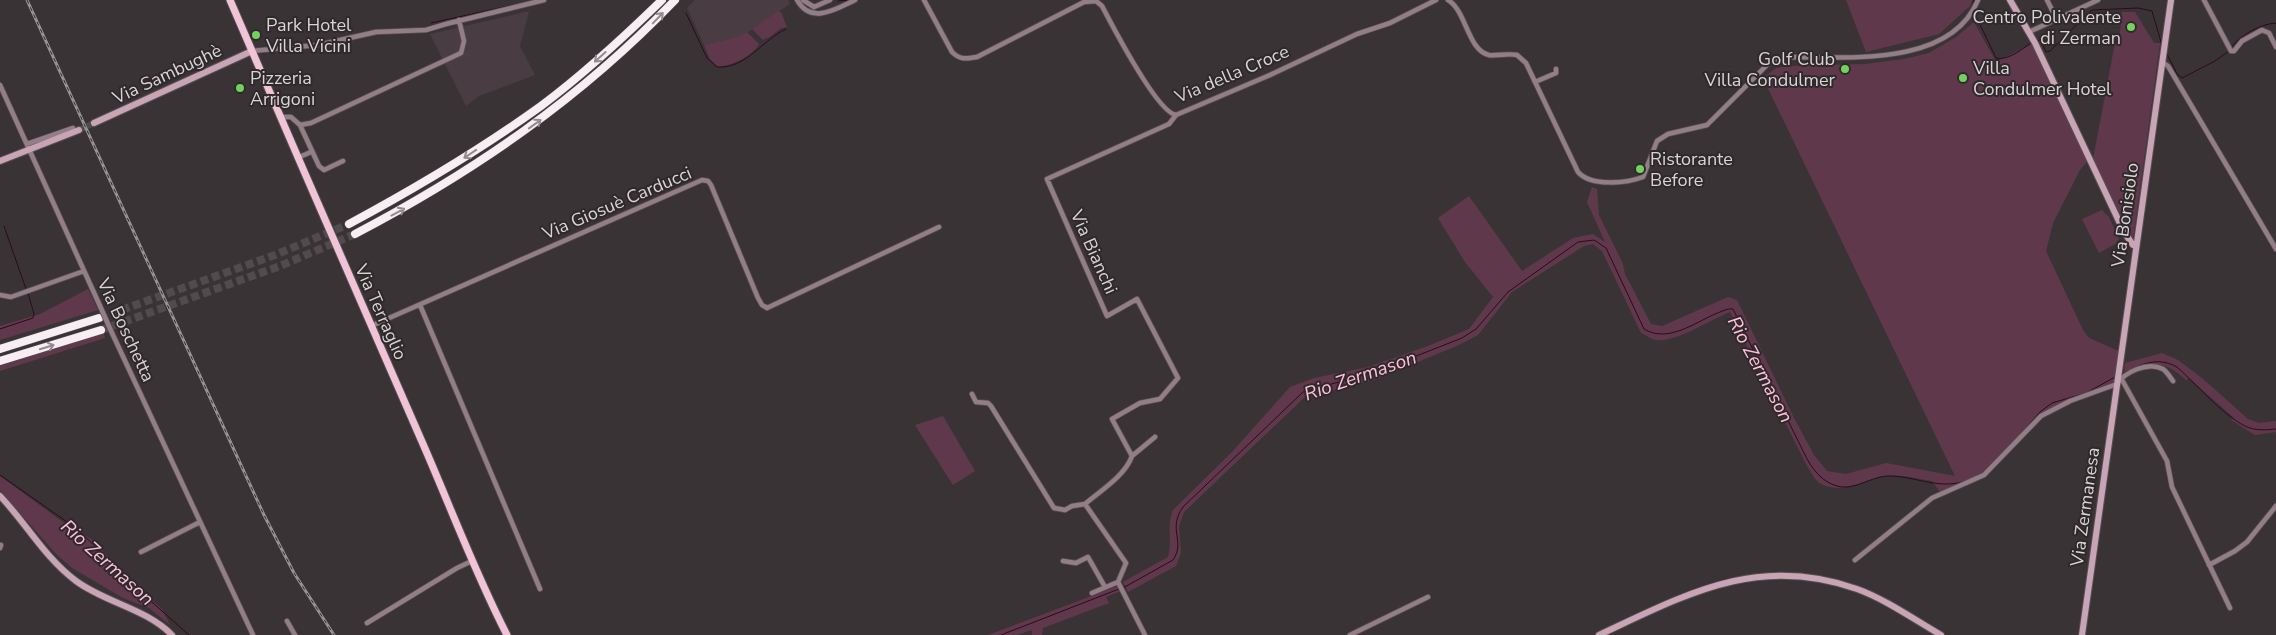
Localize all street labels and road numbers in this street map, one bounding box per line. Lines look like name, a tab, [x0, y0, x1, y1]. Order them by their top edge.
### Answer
street label: Via Sambughè	[108, 38, 225, 110]
street label: Via della Croce	[1170, 39, 1293, 109]
street label: Via Giosuè Carducci	[538, 161, 695, 246]
street label: Via Bonisiolo	[2106, 161, 2144, 270]
street label: Via Bianchi	[1064, 205, 1123, 298]
street label: Via Terraglio	[349, 260, 413, 364]
street label: Via Boschetta	[91, 273, 160, 386]
street label: Via Zermanesa	[2065, 446, 2105, 569]

